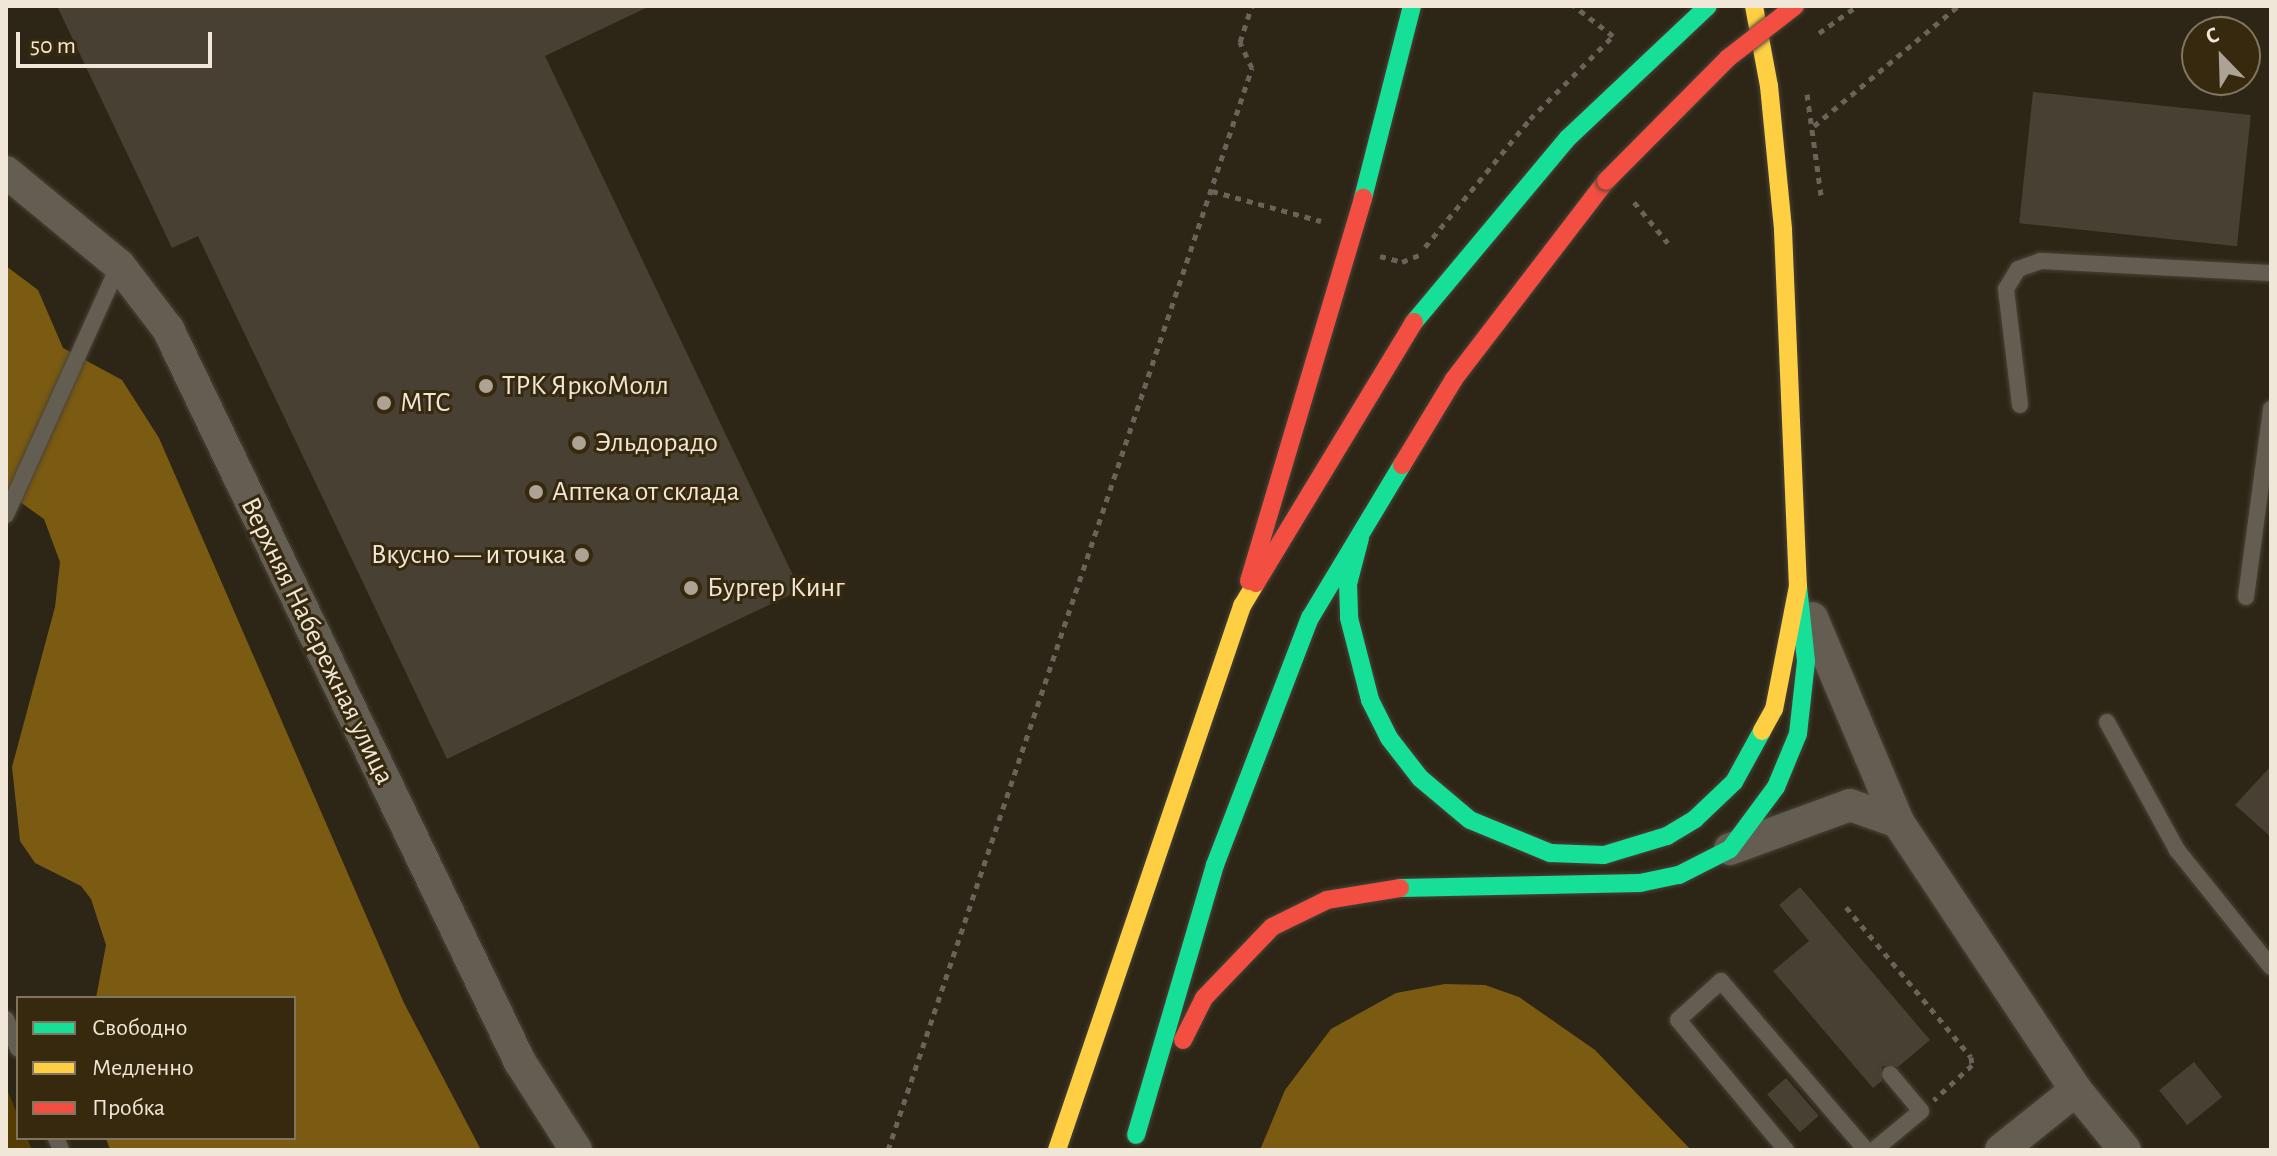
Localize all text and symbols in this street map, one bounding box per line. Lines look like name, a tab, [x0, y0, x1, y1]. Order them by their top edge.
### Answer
scale bar	[20, 16, 216, 66]
north arrow	[2181, 16, 2261, 96]
text: С	[2202, 23, 2222, 48]
text: 50 m	[30, 34, 76, 58]
place label: ТРК ЯркоМолл	[502, 369, 669, 403]
marker: ТРК ЯркоМолл	[477, 377, 495, 395]
place label: МТС	[400, 386, 451, 420]
marker: МТС	[375, 394, 393, 412]
place label: Эльдорадо	[595, 426, 718, 460]
marker: Эльдорадо	[570, 434, 588, 452]
place label: Аптека от склада	[552, 475, 740, 509]
marker: Аптека от склада	[527, 483, 545, 501]
street label: Верхняя Набережная улица	[233, 492, 401, 790]
place label: Вкусно — и точка	[371, 538, 566, 572]
marker: Вкусно — и точка	[573, 546, 591, 564]
place label: Бургер Кинг	[707, 571, 845, 605]
marker: Бургер Кинг	[682, 579, 700, 597]
legend	[16, 996, 296, 1140]
text: Свободно	[92, 1016, 187, 1040]
text: Медленно	[92, 1056, 194, 1080]
text: Пробка	[92, 1096, 165, 1120]

